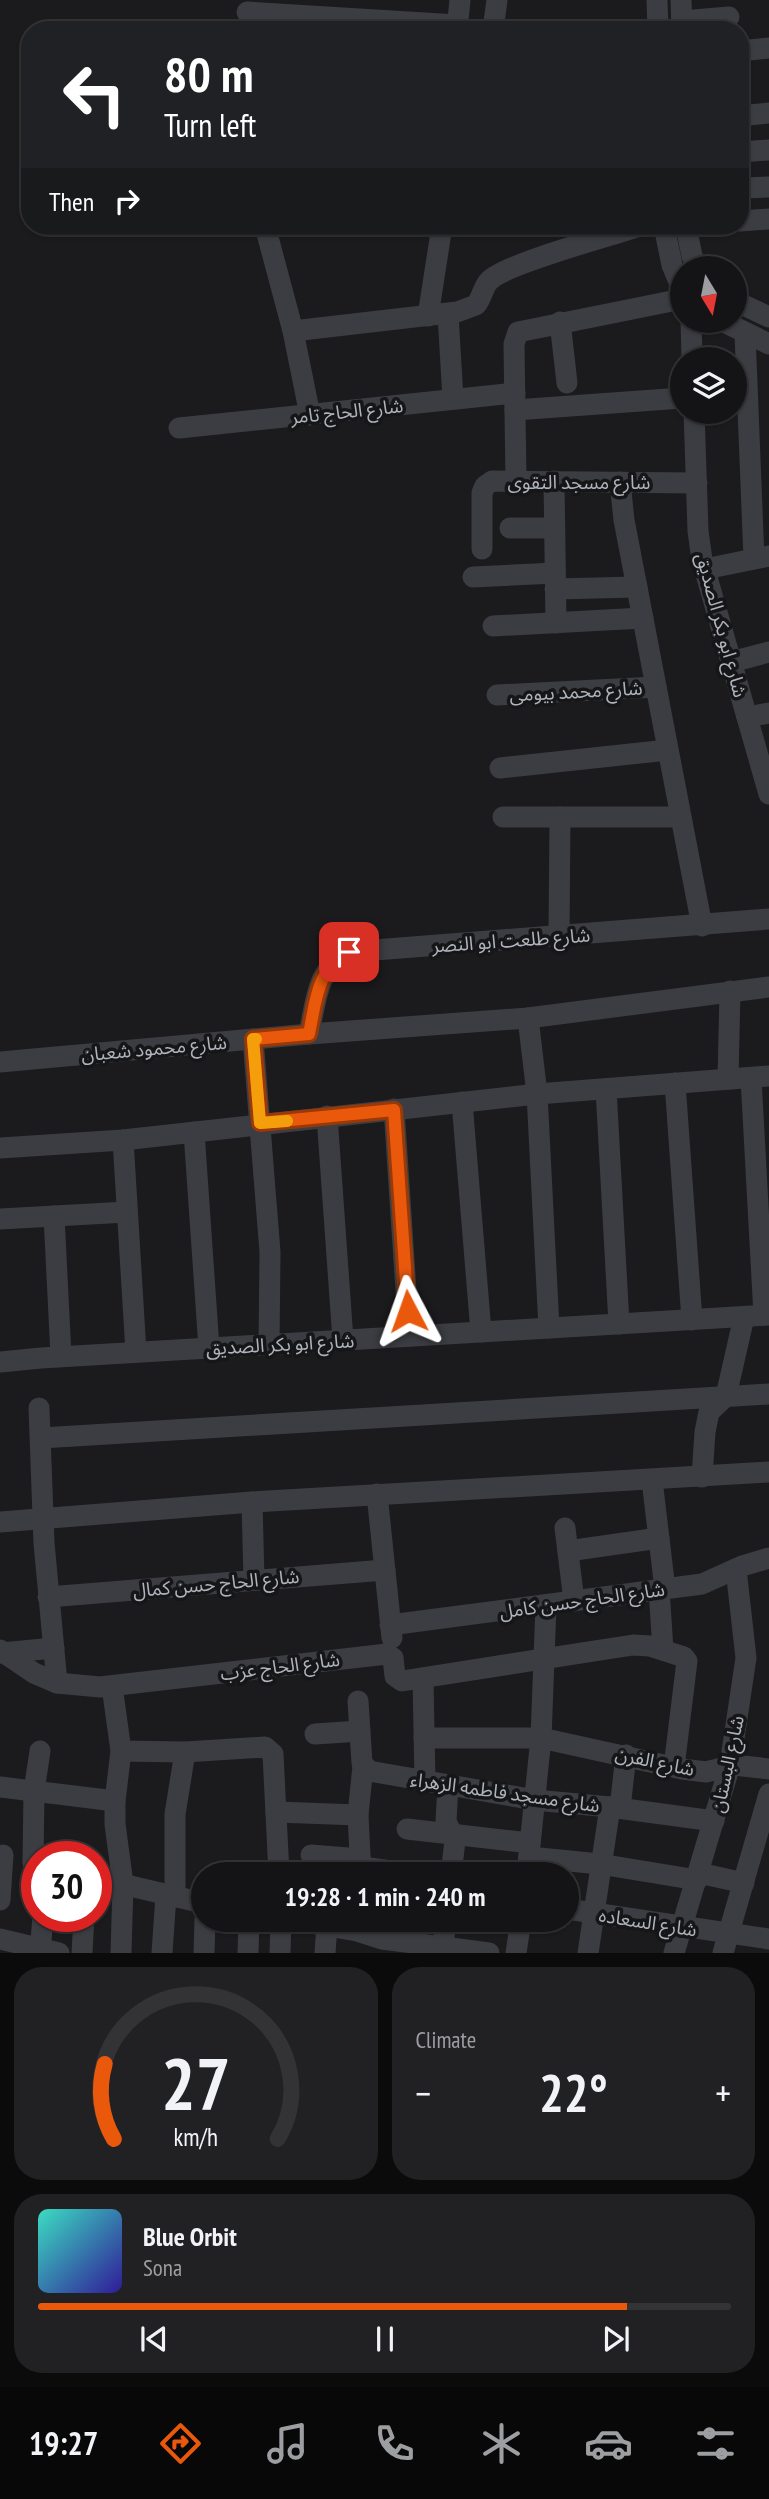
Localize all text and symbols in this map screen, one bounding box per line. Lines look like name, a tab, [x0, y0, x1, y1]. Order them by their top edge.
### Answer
text: 80 m	[164, 42, 253, 106]
icon: left	[49, 49, 140, 140]
text: Turn left	[164, 104, 256, 146]
icon: right	[108, 182, 146, 220]
text: Then	[49, 185, 94, 218]
north arrow	[670, 256, 747, 332]
map controls	[670, 256, 747, 424]
button: layers	[670, 347, 747, 424]
street label: شارع الحاج تامر	[289, 393, 405, 431]
street label: شارع مسجد التقوى	[508, 470, 650, 496]
street label: شارع ابو بكر الصديق	[689, 550, 753, 700]
street label: شارع محمد بيومى	[509, 676, 643, 708]
pin	[319, 922, 379, 982]
street label: شارع طلعت ابو النصر	[430, 923, 591, 960]
icon: arrive	[330, 933, 368, 971]
street label: شارع محمود شعبان	[80, 1030, 228, 1068]
position arrow	[371, 1274, 445, 1348]
street label: شارع ابو بكر الصديق	[205, 1328, 355, 1362]
street label: شارع الحاج حسن كمال	[132, 1564, 300, 1604]
street label: شارع الحاج حسن كامل	[498, 1577, 667, 1625]
street label: شارع الحاج عزب	[219, 1647, 341, 1687]
street label: شارع البستان	[705, 1713, 751, 1815]
street label: شارع الفرن	[613, 1741, 697, 1783]
street label: شارع مسجد فاطمه الزهراء	[408, 1767, 601, 1819]
speed limit sign: 30	[21, 1841, 112, 1932]
text: 19:28 · 1 min · 240 m	[285, 1880, 485, 1913]
street label: شارع السعاده	[597, 1902, 699, 1944]
text: Climate	[416, 2025, 476, 2054]
text: 27	[161, 2036, 231, 2130]
text: 22°	[539, 2059, 608, 2126]
text: −	[416, 2068, 431, 2117]
text: +	[715, 2068, 731, 2117]
text: km/h	[174, 2121, 218, 2153]
text: Blue Orbit	[143, 2220, 237, 2253]
text: Sona	[143, 2253, 182, 2282]
icon: previous	[135, 2320, 173, 2358]
icon: pause	[366, 2320, 404, 2358]
icon: next	[597, 2320, 635, 2358]
icon: directions	[156, 2419, 205, 2468]
icon: music	[263, 2419, 312, 2468]
icon: phone	[370, 2419, 419, 2468]
icon: climate	[477, 2419, 526, 2468]
icon: car	[584, 2419, 633, 2468]
icon: filters	[691, 2419, 740, 2468]
text: 19:27	[29, 2422, 98, 2464]

